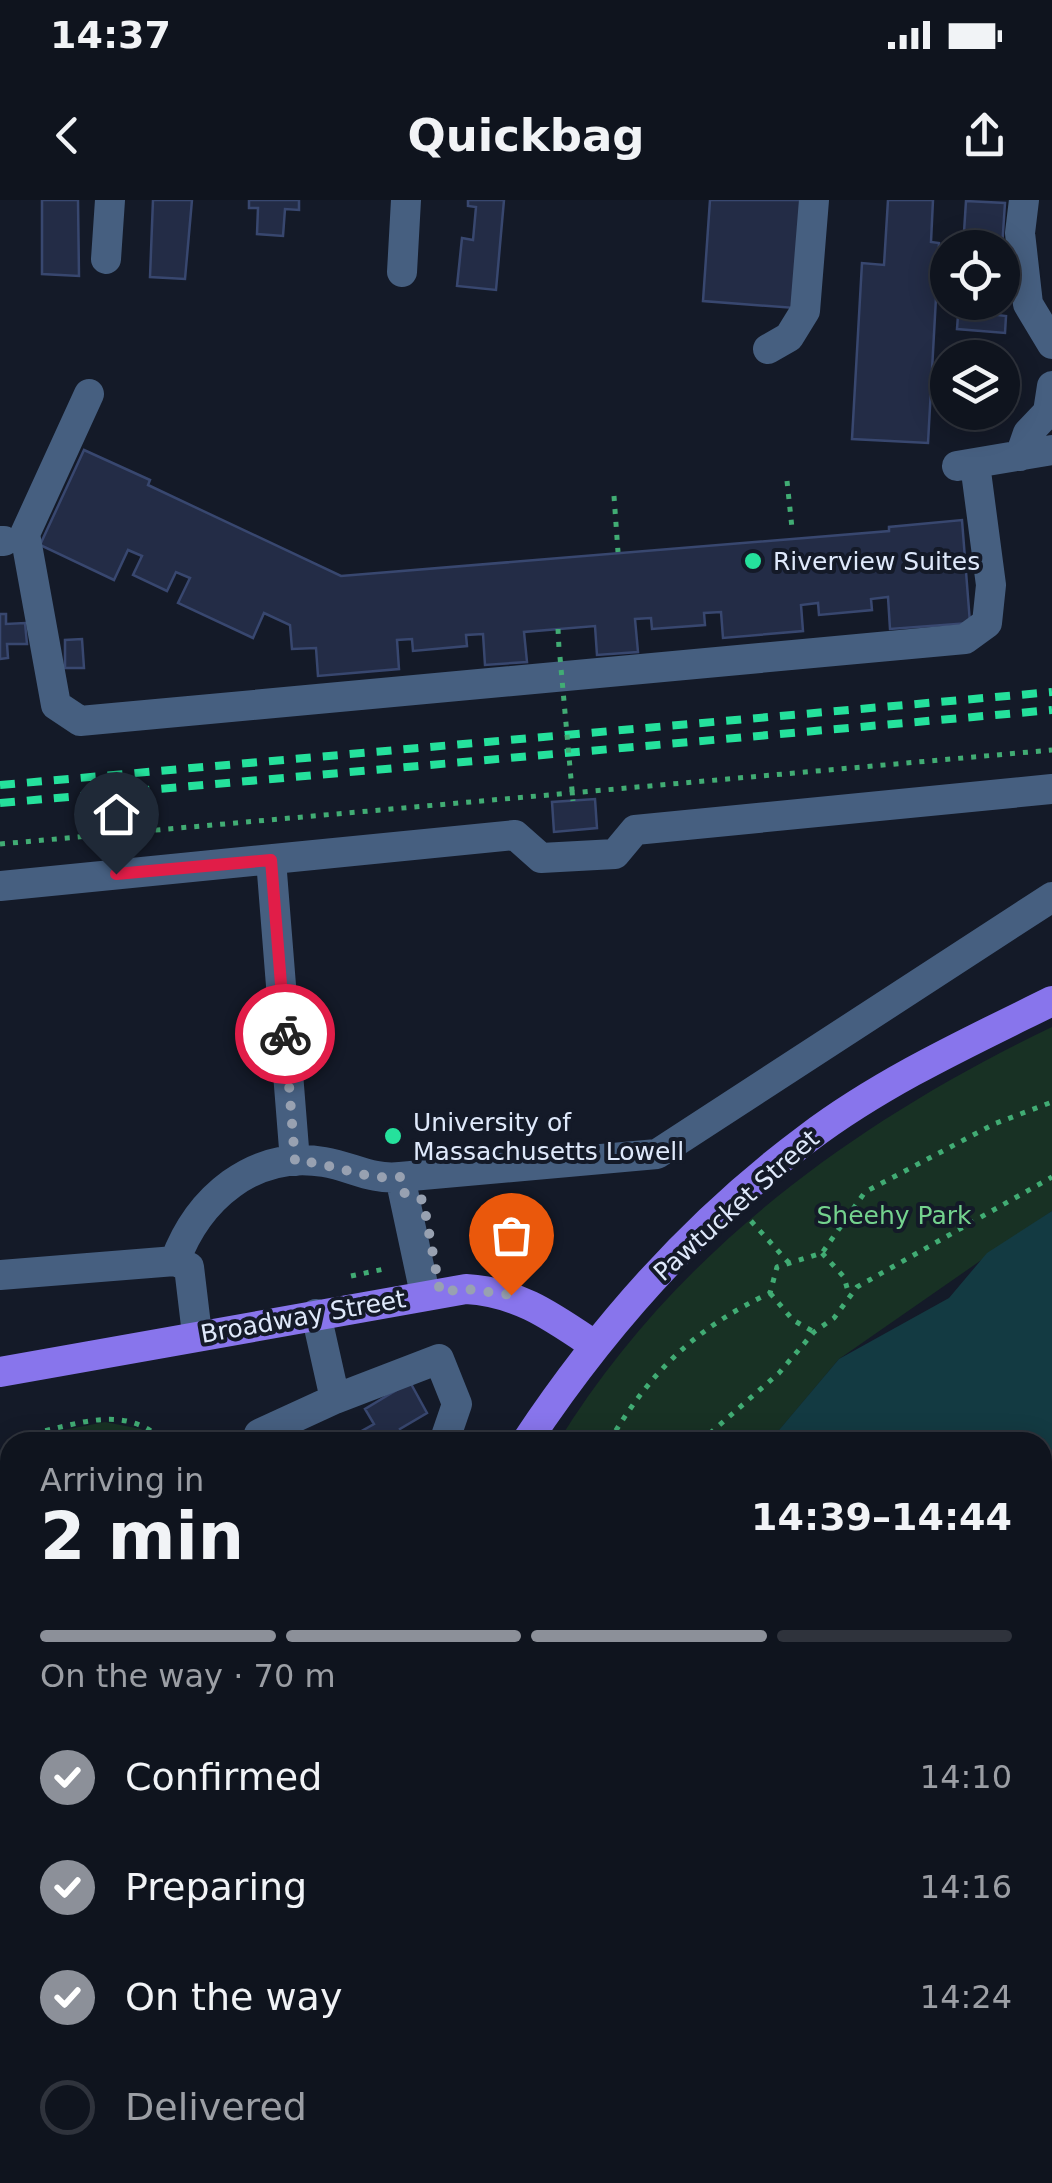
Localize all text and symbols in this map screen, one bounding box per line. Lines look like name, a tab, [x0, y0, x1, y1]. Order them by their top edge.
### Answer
text: 14:37	[50, 13, 171, 57]
icon: back	[40, 108, 95, 163]
icon: share	[957, 108, 1012, 163]
text: Quickbag	[407, 109, 645, 162]
map controls	[930, 230, 1020, 430]
button: locate	[930, 230, 1020, 320]
button: layers	[930, 340, 1020, 430]
place label: Riverview Suites	[773, 547, 980, 576]
marker: Riverview Suites	[742, 550, 764, 572]
pin	[74, 772, 159, 875]
icon: home	[89, 787, 144, 842]
courier	[235, 984, 335, 1084]
icon: bike	[258, 1007, 313, 1062]
place label: University of Massachusetts Lowell	[413, 1108, 684, 1166]
street label: Pawtucket Street	[648, 1124, 825, 1287]
marker: University of Massachusetts Lowell	[382, 1125, 404, 1147]
pin	[469, 1193, 554, 1296]
park label: Sheehy Park	[816, 1201, 972, 1230]
icon: bag	[484, 1208, 539, 1263]
street label: Broadway Street	[198, 1284, 408, 1349]
text: Arriving in	[40, 1461, 204, 1499]
text: 14:39–14:44	[751, 1495, 1012, 1539]
text: 2 min	[40, 1499, 244, 1574]
text: On the way · 70 m	[40, 1657, 336, 1695]
icon: check	[40, 1750, 95, 1805]
text: Confirmed	[125, 1755, 322, 1799]
text: 14:10	[920, 1758, 1012, 1796]
icon: check	[40, 1860, 95, 1915]
text: Preparing	[125, 1865, 307, 1909]
text: 14:16	[920, 1868, 1012, 1906]
icon: check	[40, 1970, 95, 2025]
text: On the way	[125, 1975, 342, 2019]
text: 14:24	[920, 1978, 1012, 2016]
text: Delivered	[125, 2085, 307, 2129]

